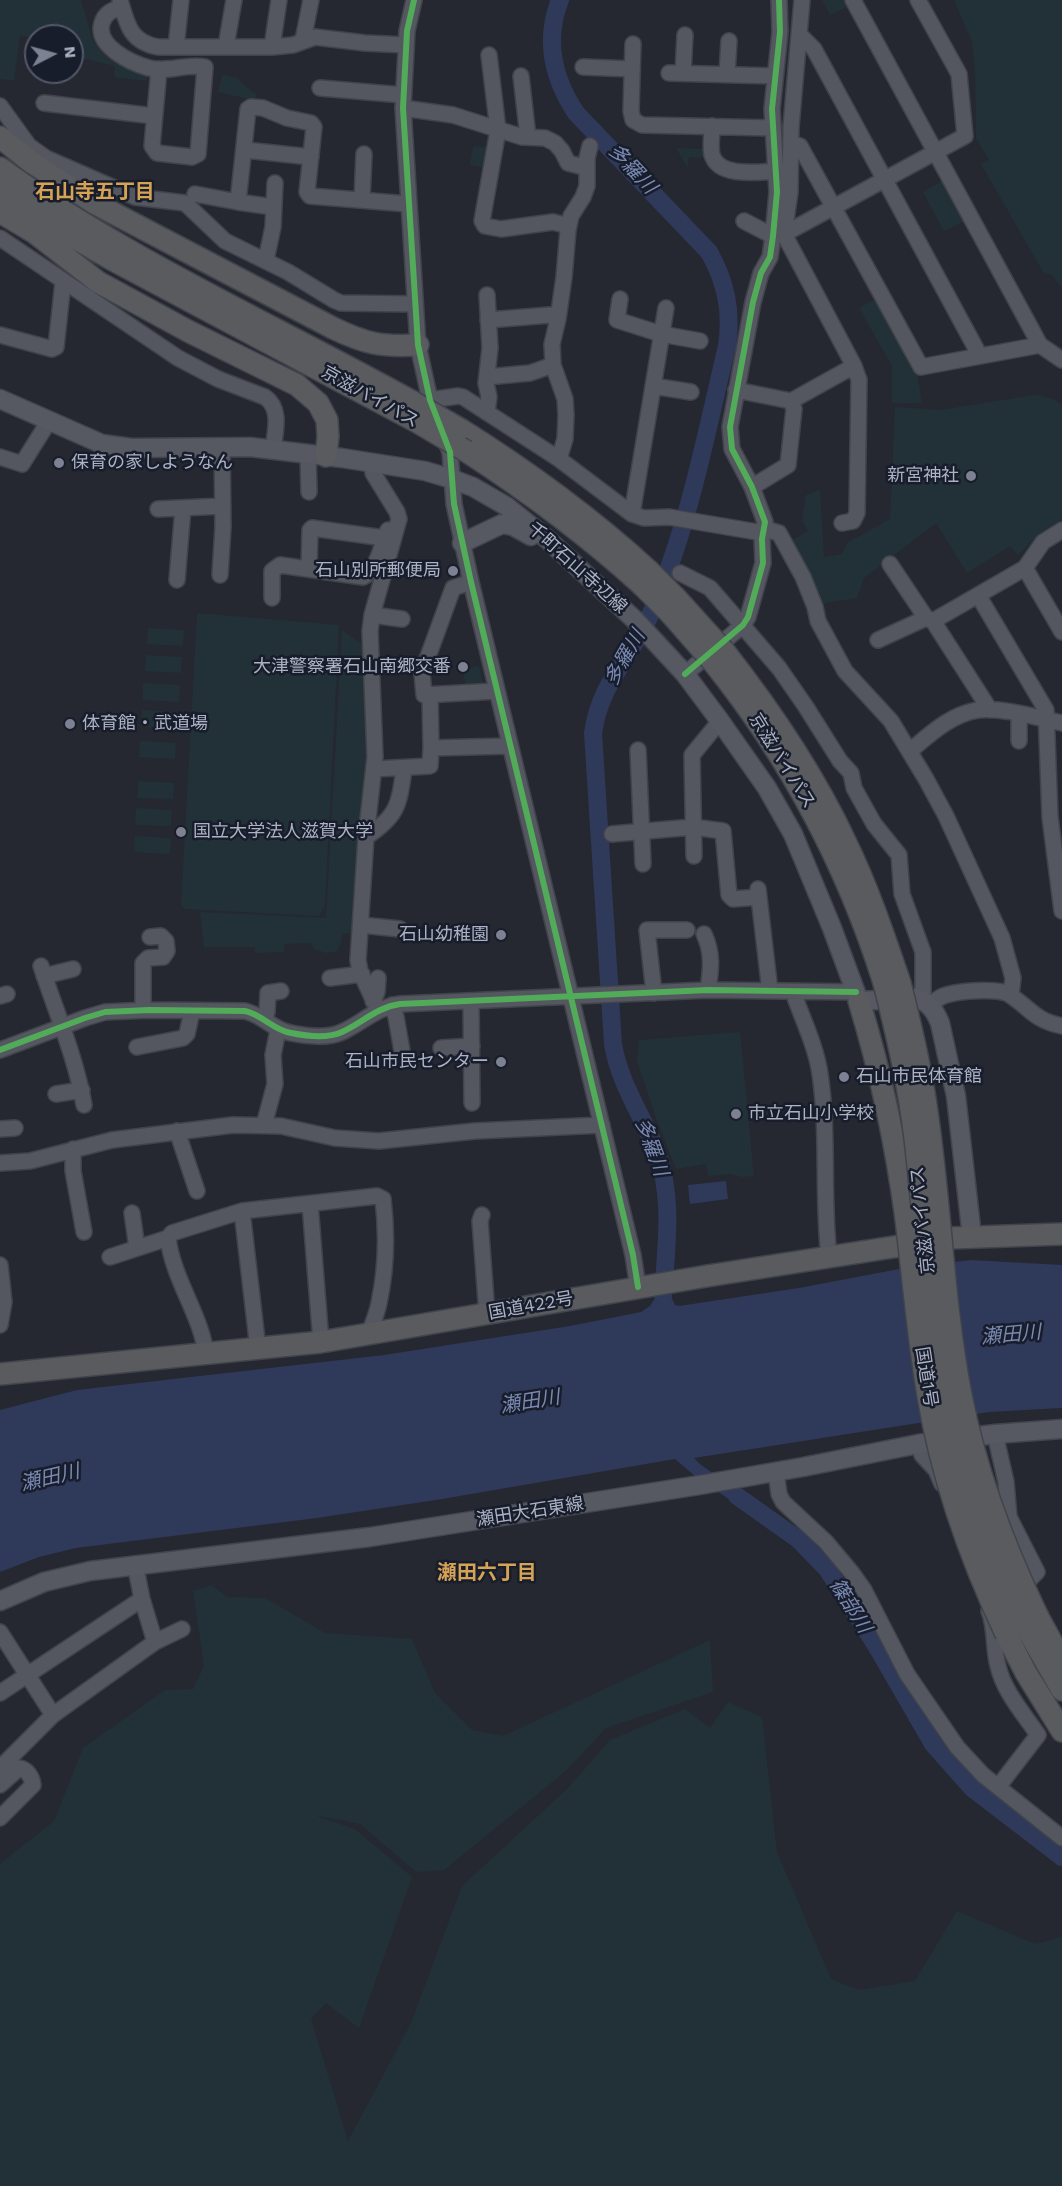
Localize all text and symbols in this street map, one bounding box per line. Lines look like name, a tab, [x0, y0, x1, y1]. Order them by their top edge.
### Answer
north arrow	[24, 24, 84, 84]
text: N	[60, 45, 80, 59]
water label: 多羅川	[603, 139, 661, 199]
district label: 石山寺五丁目	[35, 180, 155, 204]
street label: 京滋バイパス	[318, 361, 422, 433]
place label: 保育の家しようなん	[71, 452, 233, 474]
marker: 保育の家しようなん	[52, 456, 66, 470]
place label: 新宮神社	[887, 465, 959, 487]
marker: 新宮神社	[964, 469, 978, 483]
street label: 千町石山寺辺線	[523, 518, 631, 618]
place label: 石山別所郵便局	[315, 560, 441, 582]
marker: 石山別所郵便局	[446, 564, 460, 578]
water label: 多羅川	[600, 626, 650, 690]
place label: 大津警察署石山南郷交番	[253, 656, 451, 678]
marker: 大津警察署石山南郷交番	[456, 660, 470, 674]
street label: 京滋バイパス	[744, 709, 820, 813]
place label: 体育館・武道場	[82, 713, 208, 735]
marker: 体育館・武道場	[63, 717, 77, 731]
place label: 国立大学法人滋賀大学	[193, 821, 373, 843]
marker: 国立大学法人滋賀大学	[174, 825, 188, 839]
place label: 石山幼稚園	[399, 924, 489, 946]
marker: 石山幼稚園	[494, 928, 508, 942]
place label: 石山市民センター	[345, 1051, 489, 1073]
marker: 石山市民センター	[494, 1055, 508, 1069]
place label: 石山市民体育館	[856, 1066, 982, 1088]
marker: 石山市民体育館	[837, 1070, 851, 1084]
place label: 市立石山小学校	[748, 1103, 874, 1125]
marker: 市立石山小学校	[729, 1107, 743, 1121]
water label: 多羅川	[629, 1115, 673, 1179]
street label: 京滋バイパス	[907, 1165, 939, 1275]
street label: 国道422号	[487, 1288, 575, 1324]
water label: 瀬田川	[980, 1320, 1042, 1350]
street label: 国道1号	[911, 1345, 941, 1409]
water label: 瀬田川	[498, 1385, 562, 1419]
water label: 瀬田川	[18, 1460, 82, 1496]
street label: 瀬田大石東線	[475, 1493, 585, 1531]
district label: 瀬田六丁目	[437, 1561, 537, 1585]
water label: 篠部川	[824, 1574, 876, 1638]

